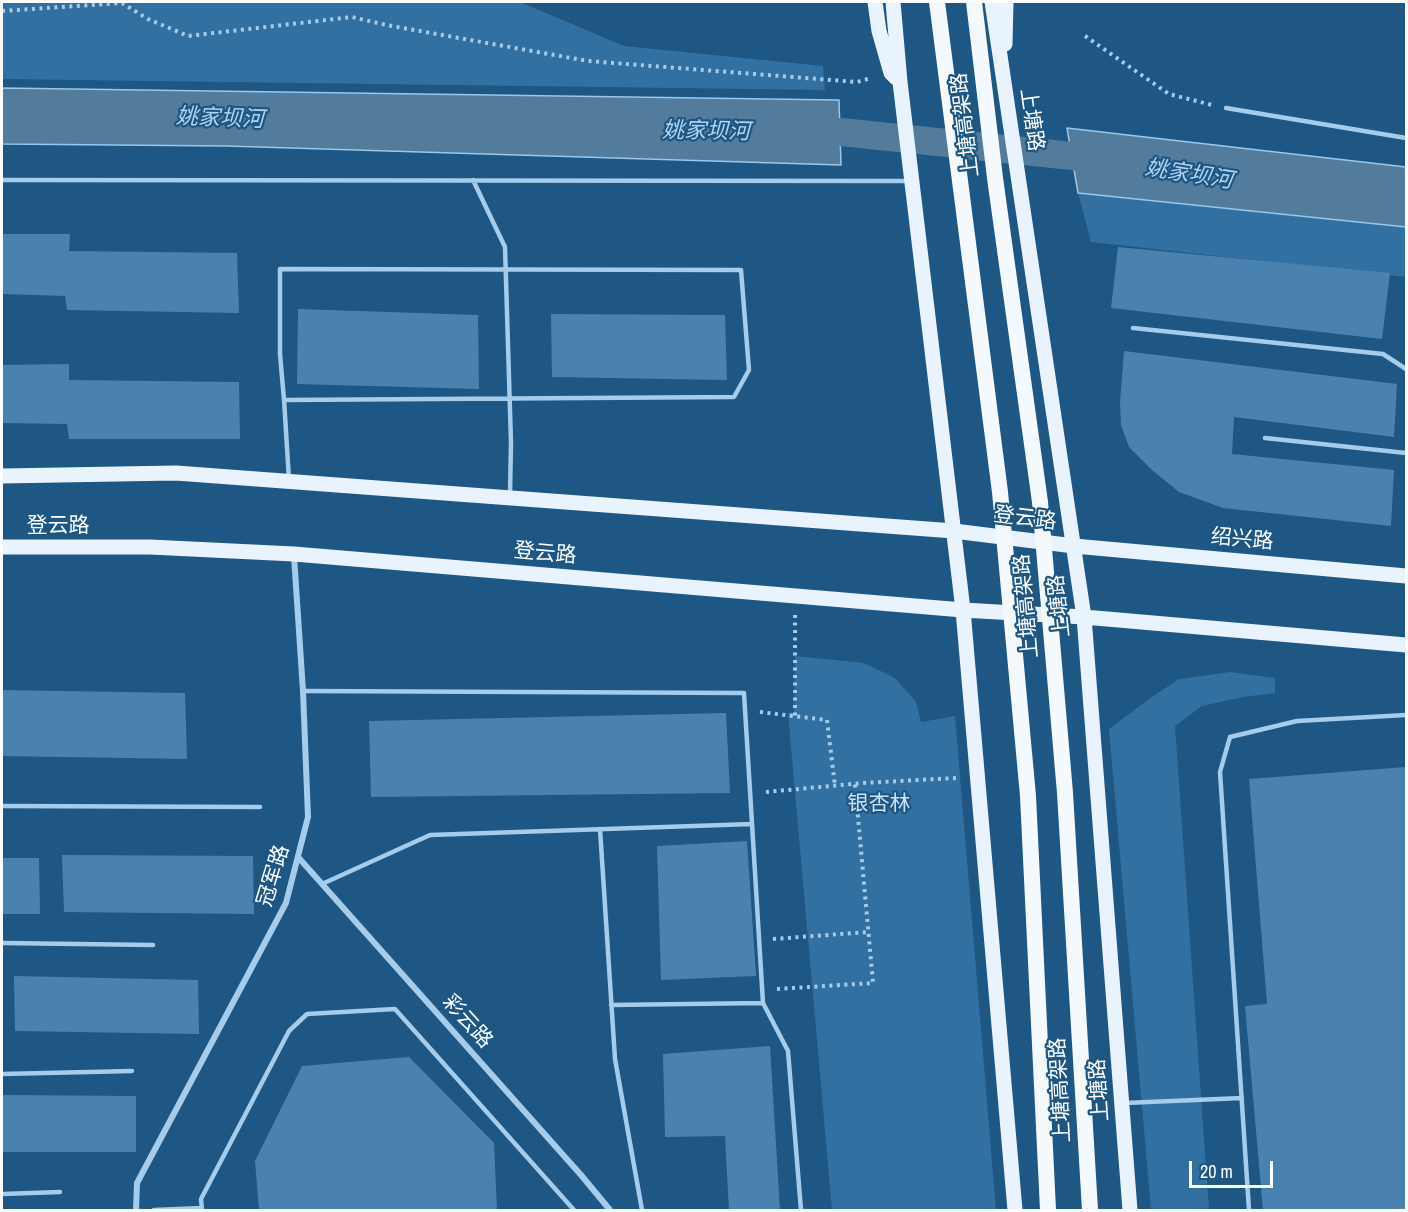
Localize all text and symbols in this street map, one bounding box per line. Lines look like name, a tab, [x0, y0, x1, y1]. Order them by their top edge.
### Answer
street label: 上塘高架路	[947, 71, 985, 179]
street label: 上塘路	[1014, 87, 1048, 153]
water label: 姚家坝河	[176, 104, 264, 134]
water label: 姚家坝河	[662, 118, 750, 146]
water label: 姚家坝河	[1143, 155, 1235, 195]
street label: 登云路	[992, 503, 1058, 535]
street label: 登云路	[27, 513, 89, 539]
street label: 绍兴路	[1210, 525, 1274, 555]
street label: 登云路	[513, 539, 577, 569]
street label: 上塘高架路	[1010, 553, 1044, 659]
street label: 上塘路	[1044, 573, 1076, 639]
park label: 银杏林	[848, 791, 910, 817]
street label: 冠军路	[253, 842, 295, 910]
street label: 彩云路	[437, 990, 497, 1054]
street label: 上塘高架路	[1046, 1037, 1076, 1143]
street label: 上塘路	[1085, 1058, 1115, 1122]
scale bar	[1192, 1149, 1276, 1187]
text: 20 m	[1200, 1159, 1233, 1184]

